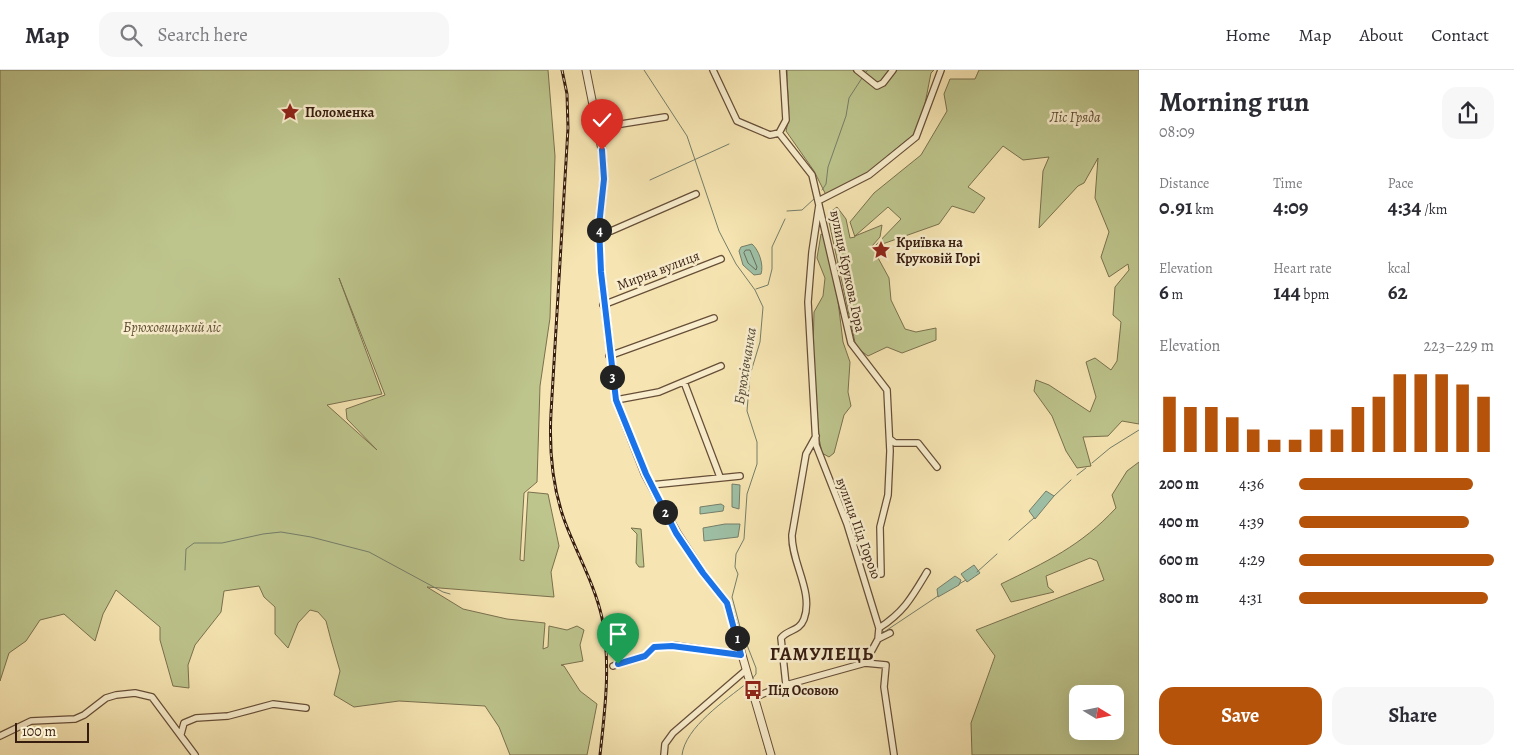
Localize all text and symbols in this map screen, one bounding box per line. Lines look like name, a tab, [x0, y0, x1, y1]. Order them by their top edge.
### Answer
search box	[99, 12, 449, 57]
text: Map	[25, 19, 69, 51]
icon: search	[117, 21, 145, 49]
text: Search here	[157, 22, 248, 48]
text: Home	[1225, 23, 1270, 47]
text: Map	[1298, 23, 1331, 47]
text: About	[1359, 23, 1403, 47]
text: Contact	[1431, 23, 1489, 47]
text: Morning run	[1159, 83, 1309, 121]
button: share	[1442, 87, 1494, 139]
pin	[581, 99, 623, 150]
place icon: Поломенка	[279, 101, 301, 123]
place label: Поломенка	[305, 103, 375, 122]
icon: check	[588, 106, 616, 134]
park label: Ліс Гряда	[1049, 108, 1101, 127]
text: 08:09	[1159, 121, 1195, 143]
text: Distance	[1159, 174, 1209, 193]
text: Time	[1273, 174, 1302, 193]
text: Pace	[1388, 174, 1414, 193]
text: 0.91	[1159, 193, 1193, 221]
text: 4:09	[1273, 193, 1308, 221]
text: 4:34	[1388, 193, 1421, 221]
text: km	[1193, 200, 1214, 219]
text: /km	[1421, 200, 1447, 219]
street label: вулиця Крукова Гора	[825, 208, 870, 334]
pin: 4	[586, 218, 612, 242]
text: 4	[596, 221, 603, 240]
place label: Криївка на Круковій Горі	[896, 233, 980, 268]
place icon: Криївка на Круковій Горі	[870, 239, 892, 261]
street label: Мирна вулиця	[614, 246, 703, 295]
text: Elevation	[1159, 259, 1213, 278]
text: Heart rate	[1273, 259, 1332, 278]
text: kcal	[1388, 259, 1410, 278]
text: 6	[1159, 278, 1169, 306]
text: 144	[1273, 278, 1301, 306]
text: 62	[1388, 278, 1408, 306]
text: m	[1169, 285, 1183, 304]
text: bpm	[1301, 285, 1330, 304]
park label: Брюховицький ліс	[123, 318, 221, 337]
water label: Брюхівчанка	[729, 326, 761, 406]
text: Elevation	[1159, 335, 1220, 357]
text: 223–229 m	[1423, 335, 1494, 357]
pin: 3	[600, 364, 624, 390]
text: 3	[609, 368, 616, 387]
text: 200 m	[1159, 473, 1199, 495]
text: 4:36	[1239, 473, 1264, 495]
street label: вулиця Під Горою	[831, 475, 886, 582]
pin: 2	[652, 500, 678, 524]
text: 2	[662, 503, 669, 522]
text: 400 m	[1159, 511, 1199, 533]
text: 4:39	[1239, 511, 1264, 533]
text: 600 m	[1159, 549, 1199, 571]
text: 4:29	[1239, 549, 1265, 571]
text: 800 m	[1159, 587, 1199, 609]
text: 4:31	[1239, 587, 1262, 609]
pin	[597, 613, 639, 664]
icon: arrive	[604, 620, 632, 648]
pin: 1	[724, 626, 750, 650]
text: 1	[735, 629, 740, 648]
district label: ГАМУЛЕЦЬ	[770, 641, 874, 667]
bus stop icon: Під Осовою	[742, 679, 764, 701]
place label: Під Осовою	[768, 681, 839, 700]
north arrow	[1069, 685, 1124, 740]
map controls	[1069, 685, 1124, 740]
button: Save	[1159, 687, 1322, 745]
button: Share	[1332, 687, 1494, 745]
scale bar	[15, 720, 89, 743]
text: 100 m	[22, 722, 56, 741]

